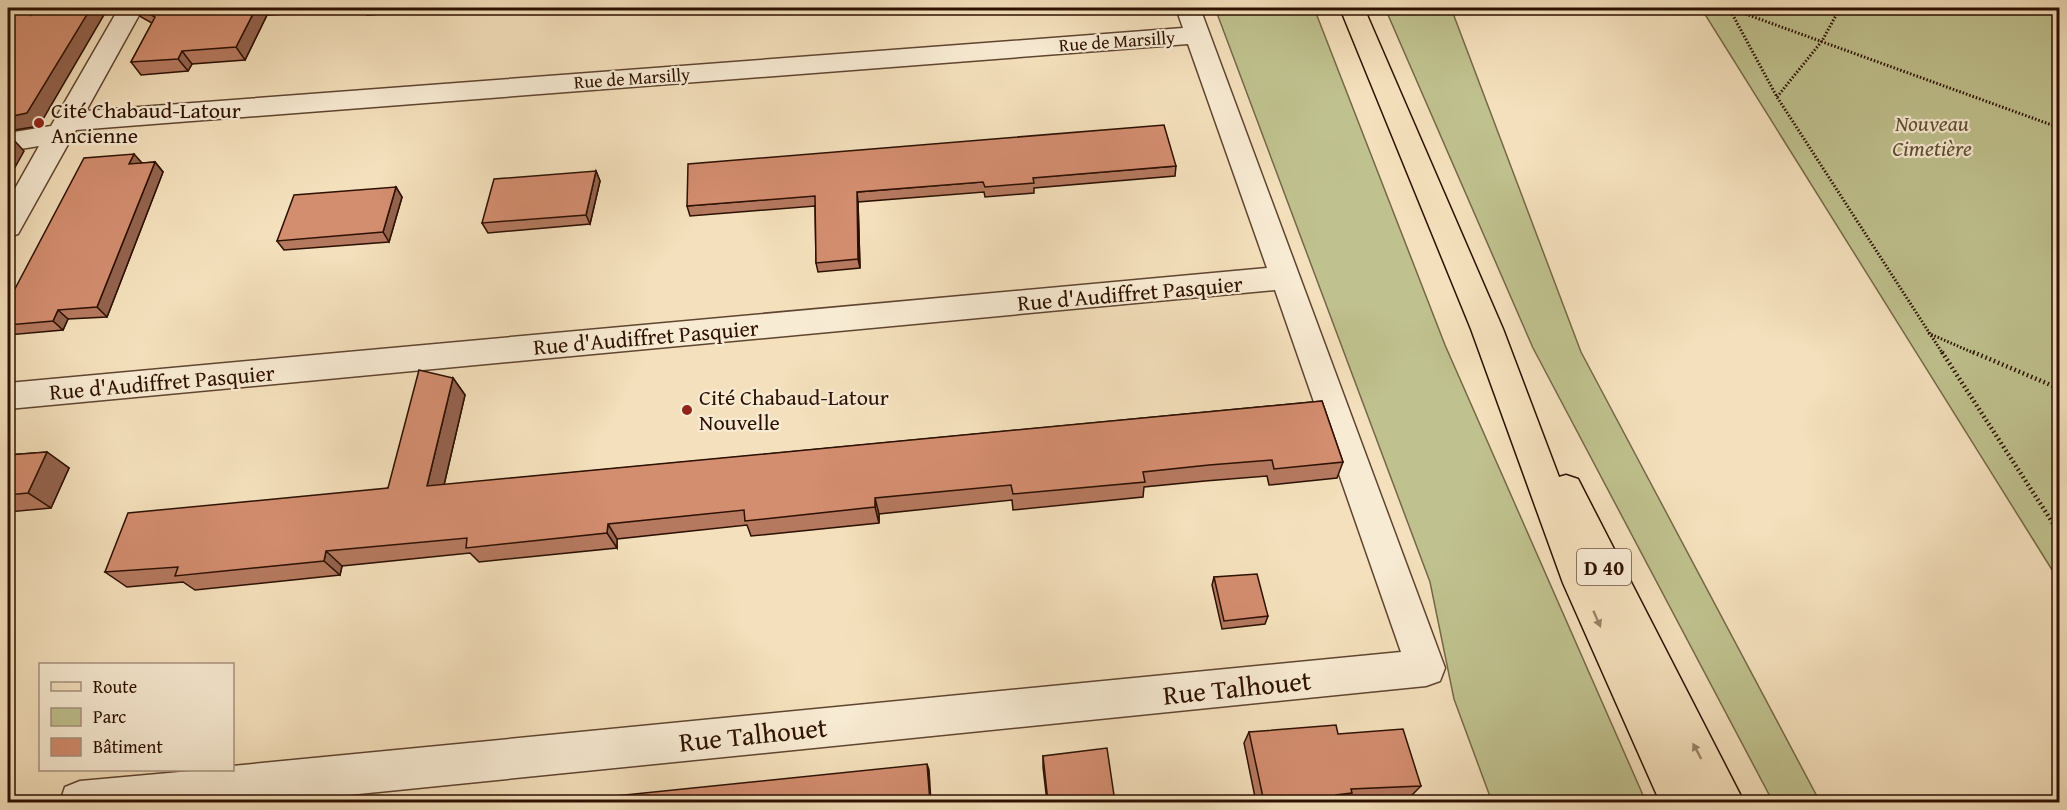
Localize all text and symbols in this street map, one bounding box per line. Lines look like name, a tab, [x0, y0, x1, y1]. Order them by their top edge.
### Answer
street label: Rue de Marsilly	[1058, 23, 1176, 59]
street label: Rue de Marsilly	[573, 60, 691, 96]
place label: Cité Chabaud-Latour Ancienne	[51, 94, 241, 151]
park label: Nouveau Cimetière	[1892, 107, 1972, 164]
marker: Cité Chabaud-Latour Ancienne	[32, 116, 46, 130]
street label: Rue d'Audiffret Pasquier	[1016, 267, 1244, 319]
street label: Rue d'Audiffret Pasquier	[532, 311, 760, 363]
street label: Rue d'Audiffret Pasquier	[48, 356, 276, 408]
place label: Cité Chabaud-Latour Nouvelle	[699, 381, 889, 438]
marker: Cité Chabaud-Latour Nouvelle	[680, 403, 694, 417]
road number: D 40	[1577, 549, 1631, 585]
one-way arrow	[1593, 610, 1603, 628]
street label: Rue Talhouet	[1161, 659, 1314, 715]
legend	[39, 663, 234, 771]
text: Route	[93, 673, 137, 700]
text: Parc	[93, 703, 126, 730]
street label: Rue Talhouet	[677, 706, 830, 762]
text: Bâtiment	[93, 733, 163, 760]
one-way arrow	[1692, 742, 1702, 759]

